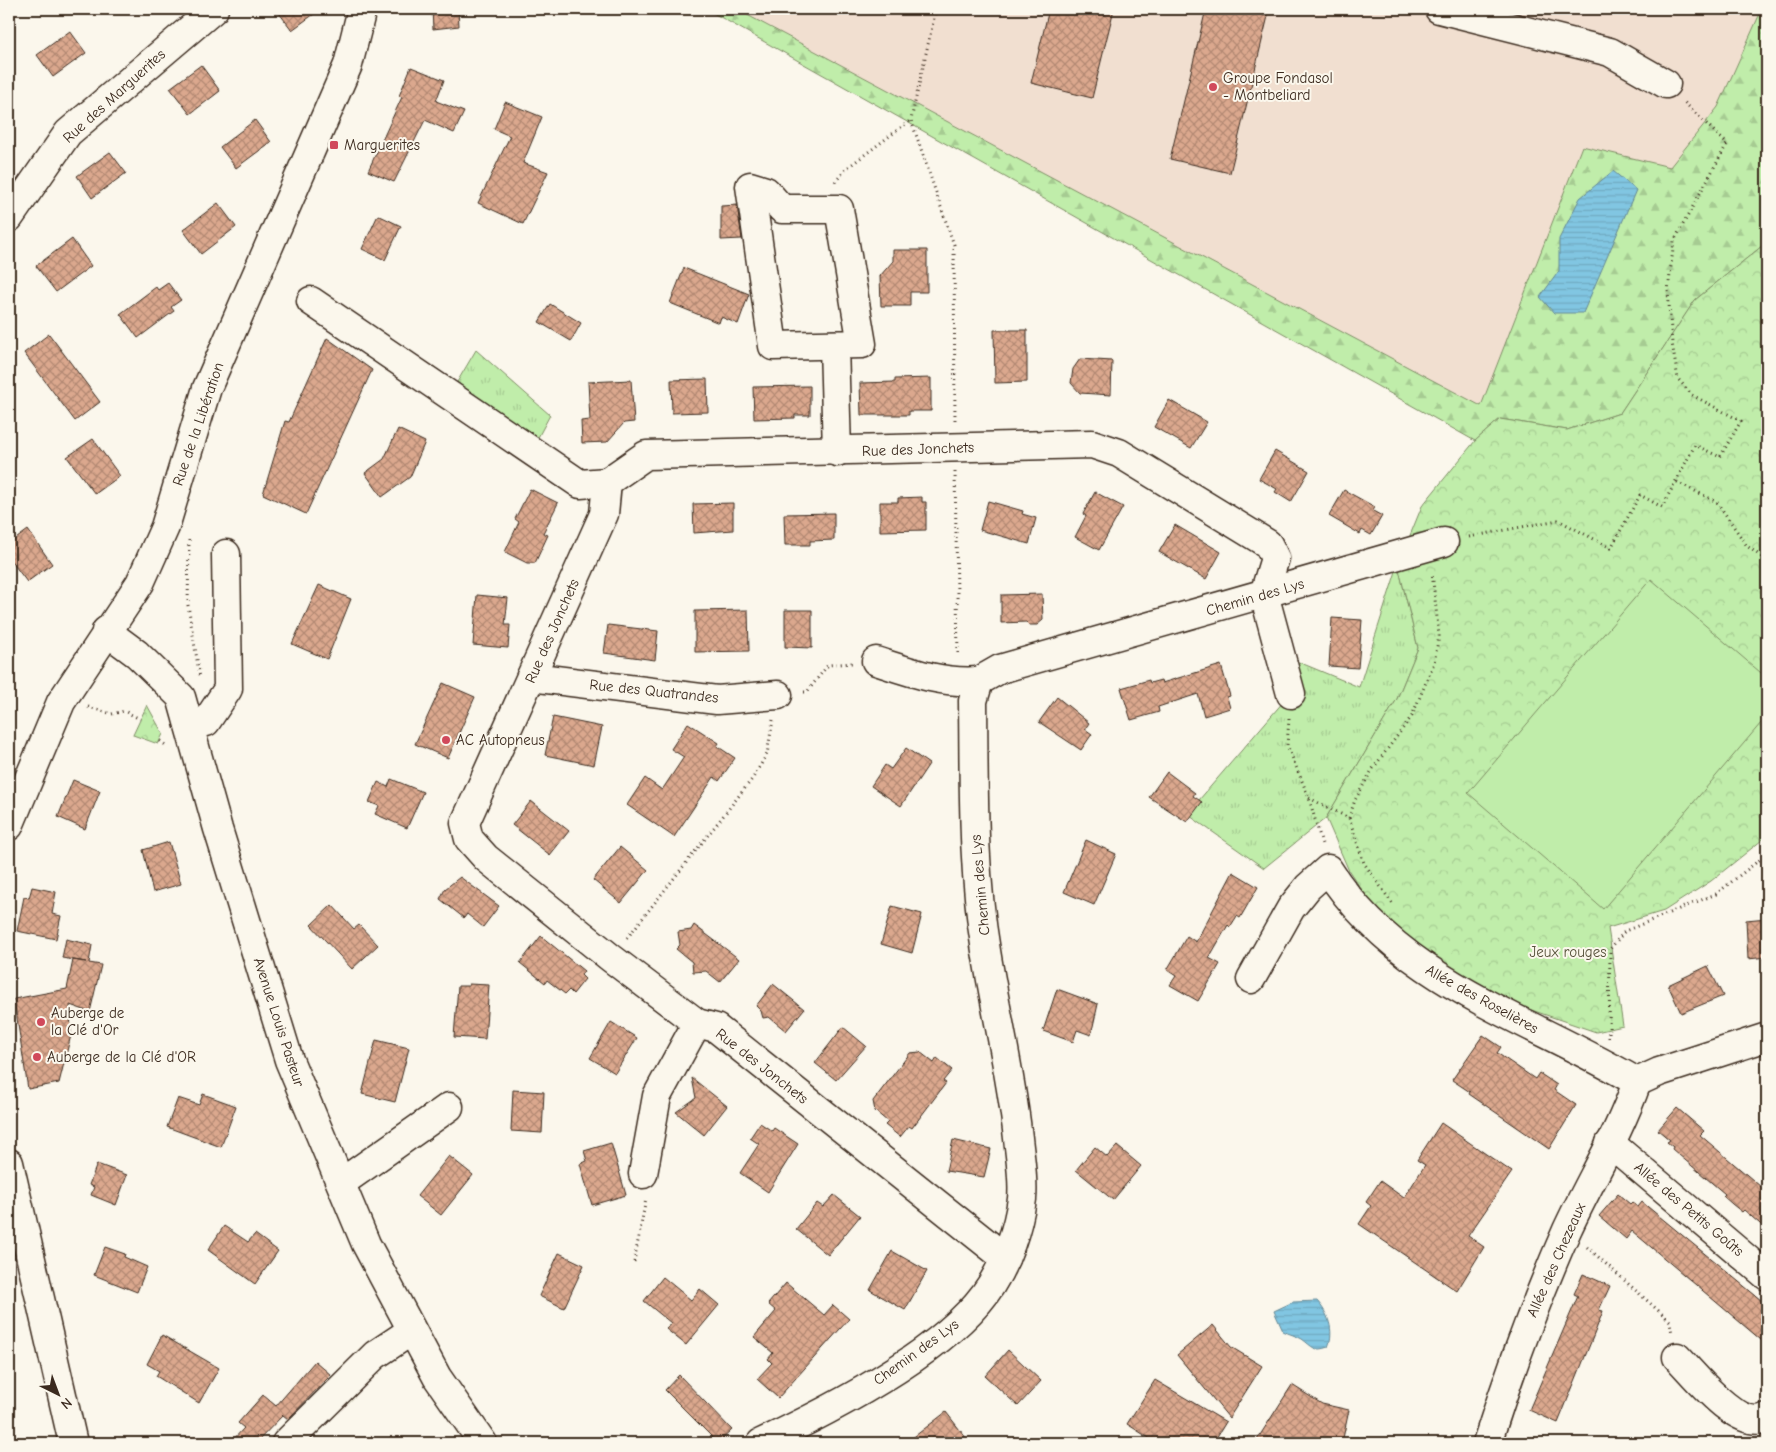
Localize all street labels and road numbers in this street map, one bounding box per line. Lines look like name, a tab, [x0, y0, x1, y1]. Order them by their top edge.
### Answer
street label: Rue des Marguerites	[59, 45, 169, 147]
street label: Rue de la Libération	[168, 360, 228, 488]
street label: Rue des Jonchets	[862, 438, 974, 460]
street label: Chemin des Lys	[1204, 574, 1306, 620]
street label: Rue des Jonchets	[521, 576, 583, 686]
street label: Rue des Quatrandes	[589, 675, 719, 707]
street label: Chemin des Lys	[967, 834, 993, 936]
street label: Avenue Louis Pasteur	[250, 955, 308, 1089]
street label: Allée des Roselières	[1423, 961, 1541, 1037]
street label: Rue des Jonchets	[712, 1024, 812, 1108]
street label: Allée des Petits Goûts	[1631, 1158, 1747, 1260]
street label: Allée des Chezeaux	[1523, 1199, 1590, 1320]
street label: Chemin des Lys	[870, 1315, 962, 1389]

